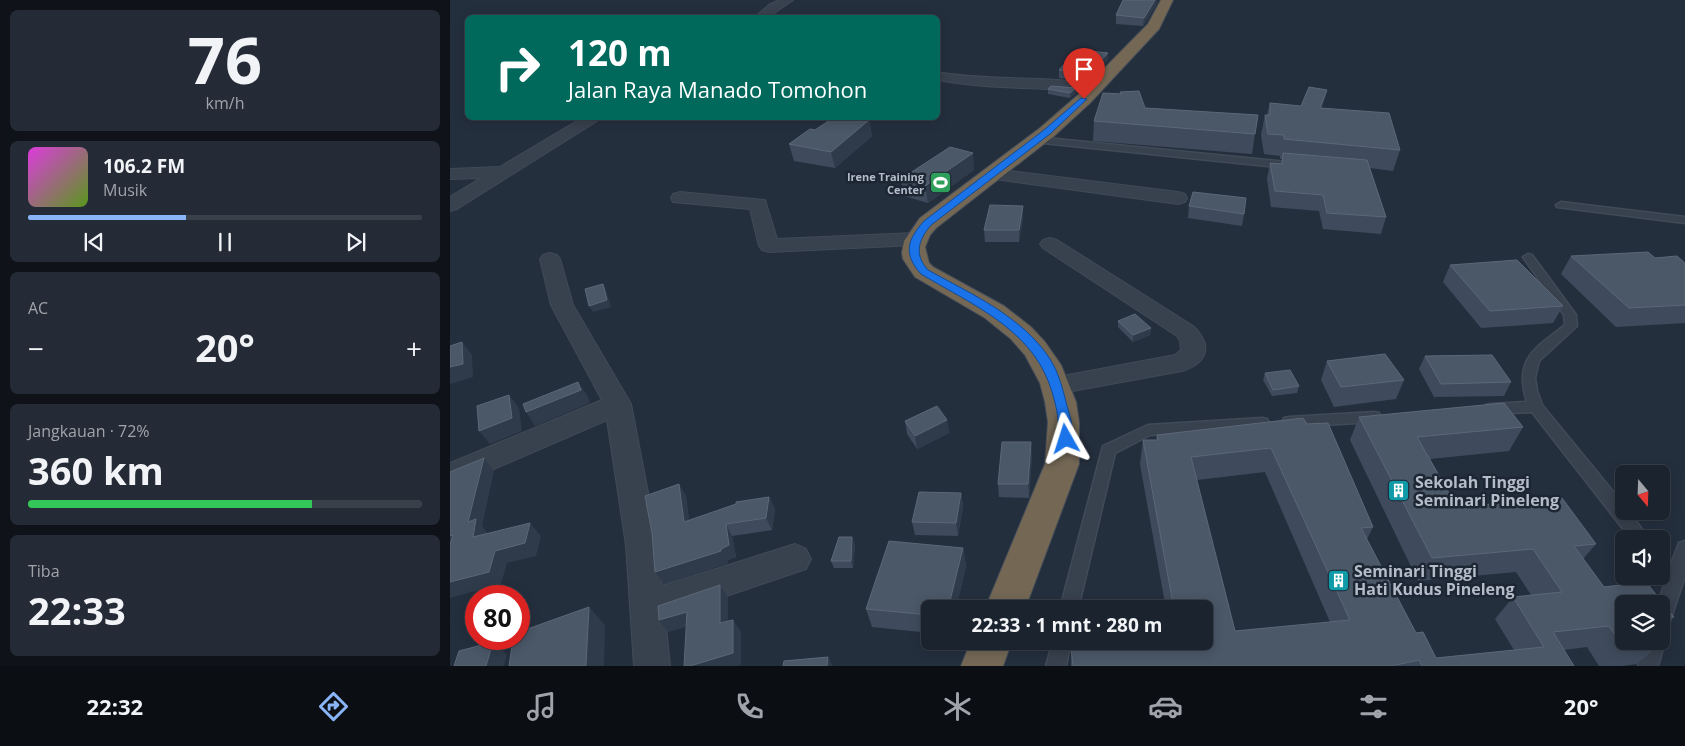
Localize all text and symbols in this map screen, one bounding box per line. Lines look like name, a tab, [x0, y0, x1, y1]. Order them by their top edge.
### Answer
text: 76	[188, 15, 262, 103]
text: 120 m	[568, 29, 672, 76]
icon: right	[485, 35, 550, 100]
pin	[1063, 48, 1105, 99]
icon: arrive	[1070, 55, 1098, 83]
text: Jalan Raya Manado Tomohon	[568, 74, 867, 104]
text: km/h	[206, 92, 244, 114]
text: 106.2 FM	[103, 153, 185, 179]
place label: Irene Training Center	[847, 169, 925, 197]
sports icon: Irene Training Center	[928, 171, 952, 195]
text: Musik	[103, 179, 147, 201]
icon: previous	[80, 228, 108, 256]
icon: pause	[211, 228, 239, 256]
icon: next	[342, 228, 370, 256]
text: AC	[28, 297, 48, 319]
text: 20°	[195, 321, 255, 373]
text: −	[28, 329, 44, 367]
text: +	[406, 329, 422, 367]
position arrow	[1039, 412, 1091, 464]
text: Jangkauan · 72%	[28, 420, 150, 442]
text: 360 km	[28, 444, 164, 496]
north arrow	[1615, 465, 1670, 520]
map controls	[1615, 465, 1670, 650]
place label: Sekolah Tinggi Seminari Pineleng	[1415, 471, 1559, 511]
building icon: Sekolah Tinggi Seminari Pineleng	[1387, 479, 1411, 503]
button: sound	[1615, 530, 1670, 585]
text: Tiba	[28, 560, 60, 582]
place label: Seminari Tinggi Hati Kudus Pineleng	[1354, 560, 1515, 600]
building icon: Seminari Tinggi Hati Kudus Pineleng	[1326, 568, 1350, 592]
text: 22:33	[28, 584, 126, 636]
speed limit sign: 80	[465, 585, 530, 650]
button: layers	[1615, 595, 1670, 650]
text: 22:33 · 1 mnt · 280 m	[972, 612, 1162, 638]
icon: directions	[316, 689, 351, 724]
icon: music	[524, 689, 559, 724]
icon: phone	[732, 689, 767, 724]
icon: climate	[940, 689, 975, 724]
icon: car	[1148, 689, 1183, 724]
icon: filters	[1356, 689, 1391, 724]
text: 22:32	[86, 691, 143, 721]
text: 20°	[1564, 691, 1598, 721]

